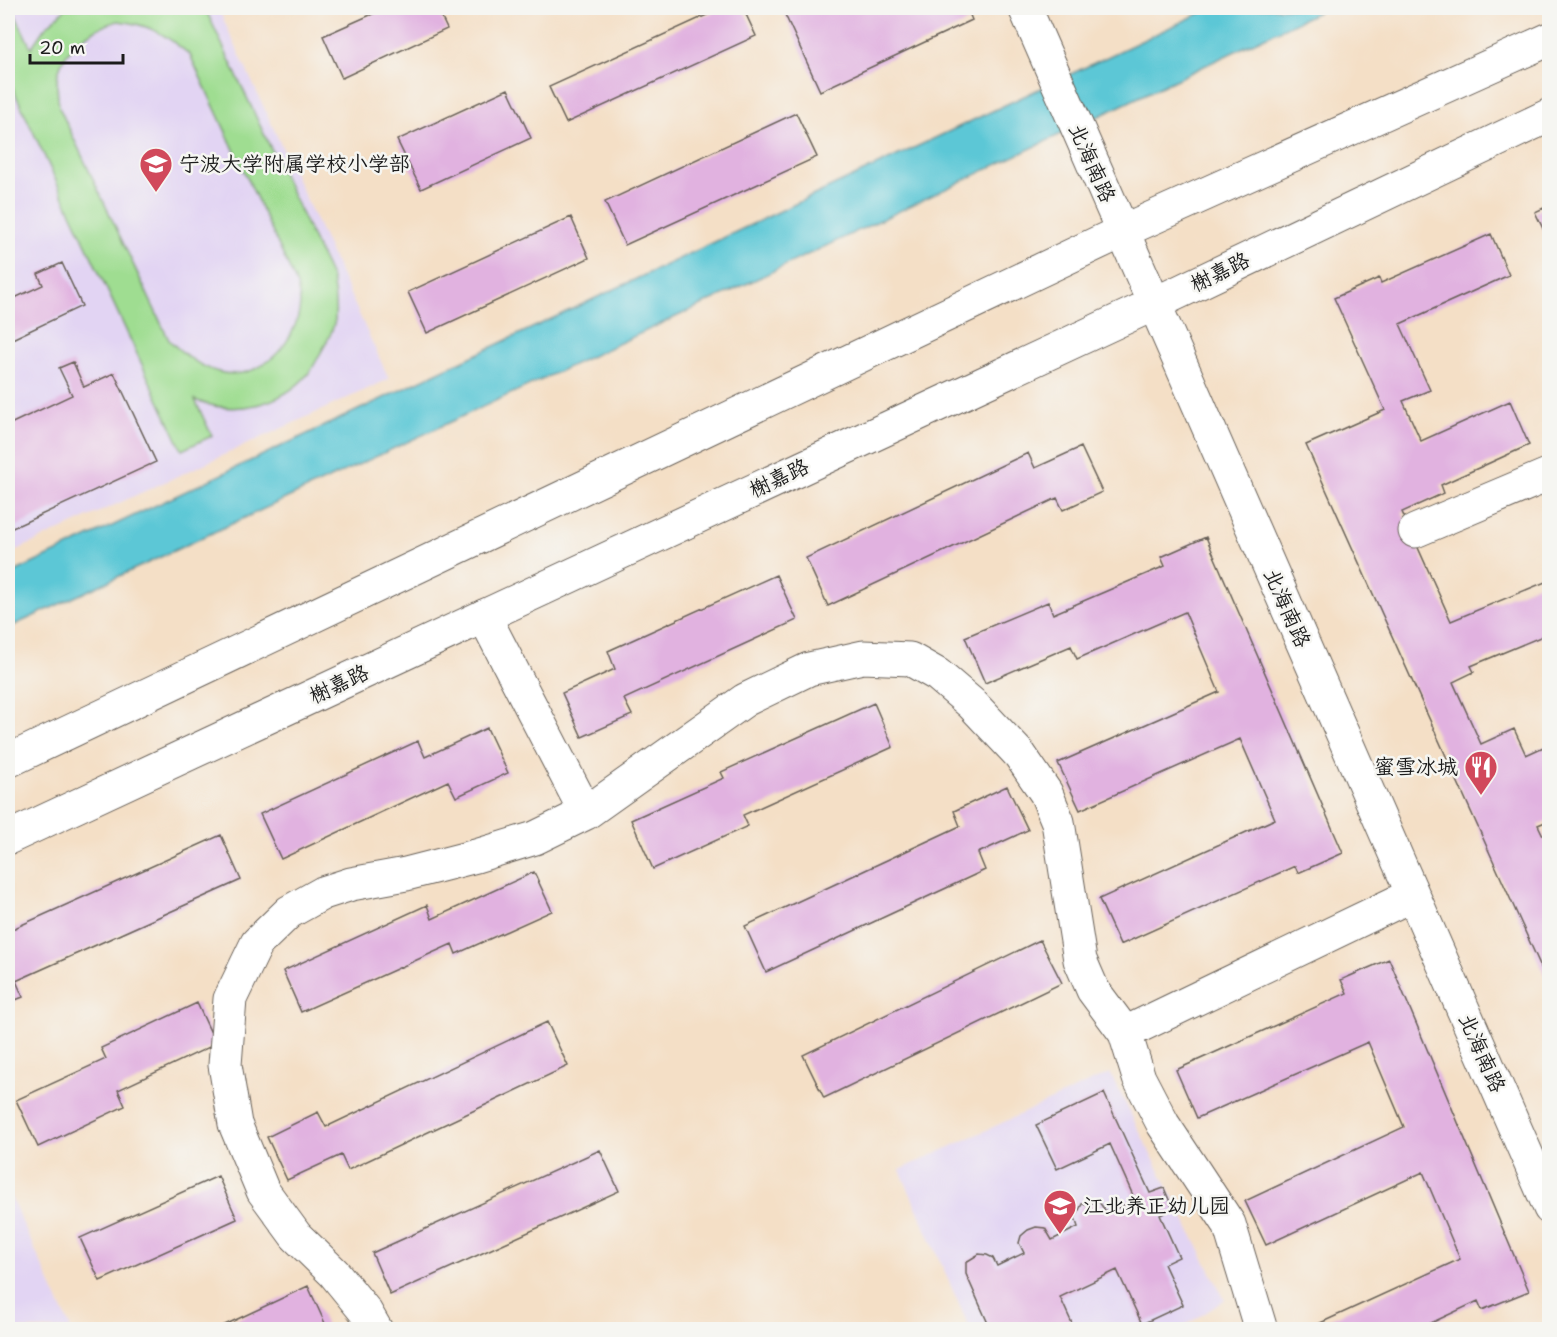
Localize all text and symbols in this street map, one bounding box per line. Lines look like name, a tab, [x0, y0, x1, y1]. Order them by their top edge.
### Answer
scale bar	[30, 27, 123, 65]
text: 20 m	[39, 36, 85, 60]
street label: 北海南路	[1062, 119, 1122, 207]
school or university icon: 宁波大学附属学校小学部	[138, 146, 174, 193]
place label: 宁波大学附属学校小学部	[179, 150, 410, 178]
street label: 榭嘉路	[1186, 246, 1254, 298]
street label: 榭嘉路	[745, 452, 813, 504]
street label: 北海南路	[1257, 564, 1317, 652]
street label: 榭嘉路	[305, 658, 373, 710]
restaurant icon: 蜜雪冰城	[1463, 749, 1499, 796]
place label: 蜜雪冰城	[1374, 753, 1458, 781]
street label: 北海南路	[1452, 1009, 1512, 1097]
school or university icon: 江北养正幼儿园	[1042, 1188, 1078, 1235]
place label: 江北养正幼儿园	[1083, 1192, 1230, 1220]

